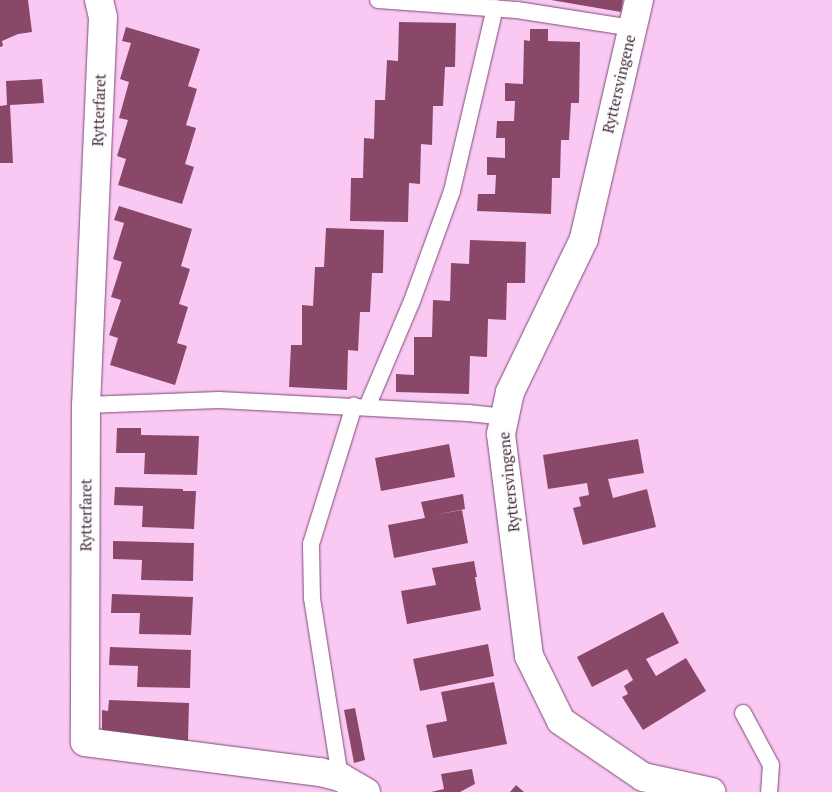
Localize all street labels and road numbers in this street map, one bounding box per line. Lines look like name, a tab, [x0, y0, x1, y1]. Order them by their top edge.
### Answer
street label: Ryttersvingene	[599, 33, 639, 135]
street label: Rytterfaret	[89, 73, 109, 147]
street label: Ryttersvingene	[495, 431, 523, 533]
street label: Rytterfaret	[77, 479, 95, 551]

